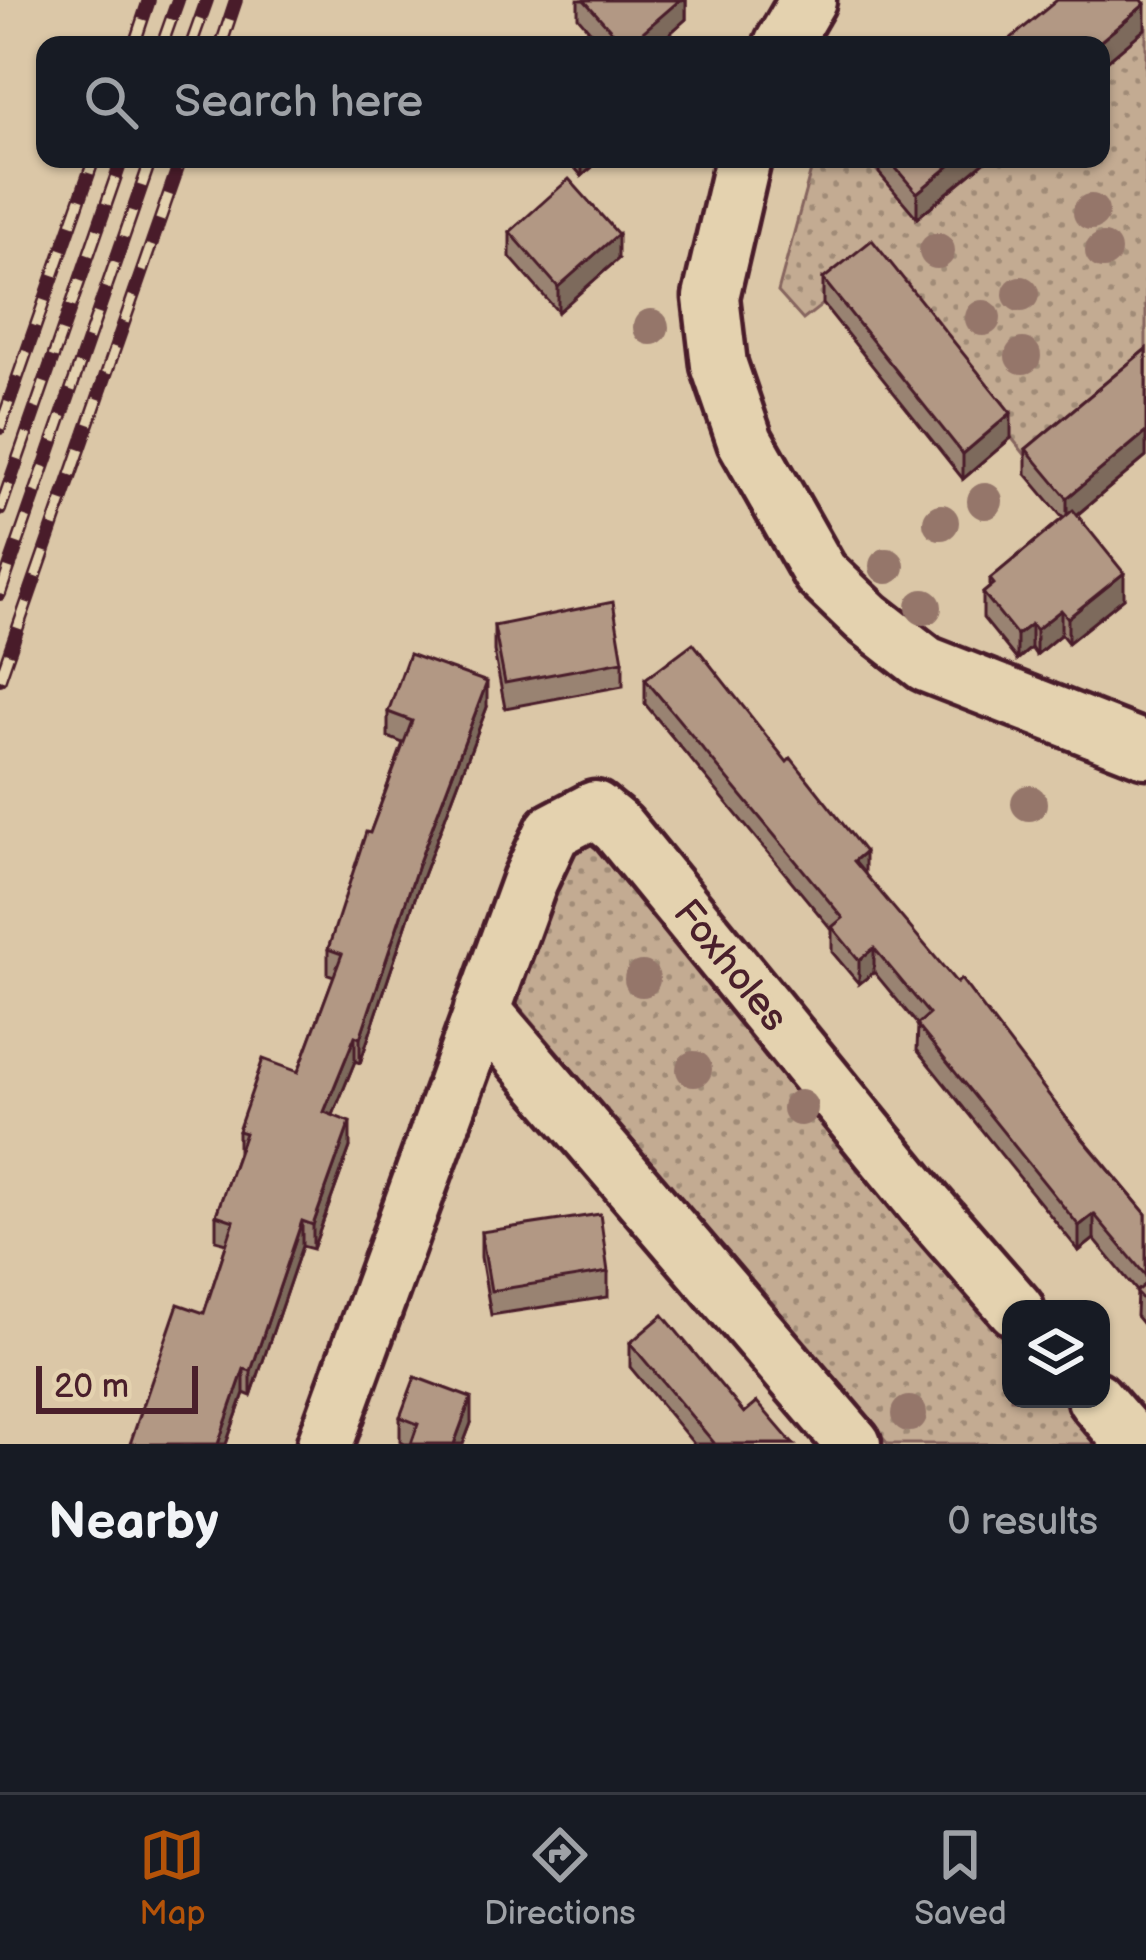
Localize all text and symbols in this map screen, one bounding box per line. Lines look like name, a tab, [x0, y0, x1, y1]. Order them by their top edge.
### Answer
search box	[36, 36, 1110, 168]
icon: search	[78, 69, 144, 135]
text: Search here	[174, 75, 423, 130]
street label: Foxholes	[663, 891, 797, 1041]
map controls	[1002, 1300, 1110, 1408]
button: layers	[1002, 1300, 1110, 1408]
scale bar	[36, 1360, 198, 1413]
text: 20 m	[54, 1367, 129, 1407]
text: Nearby	[48, 1492, 219, 1553]
text: 0 results	[947, 1499, 1098, 1546]
tab: Map	[139, 1822, 206, 1934]
tab: Directions	[484, 1822, 636, 1934]
tab: Saved	[914, 1822, 1007, 1934]

